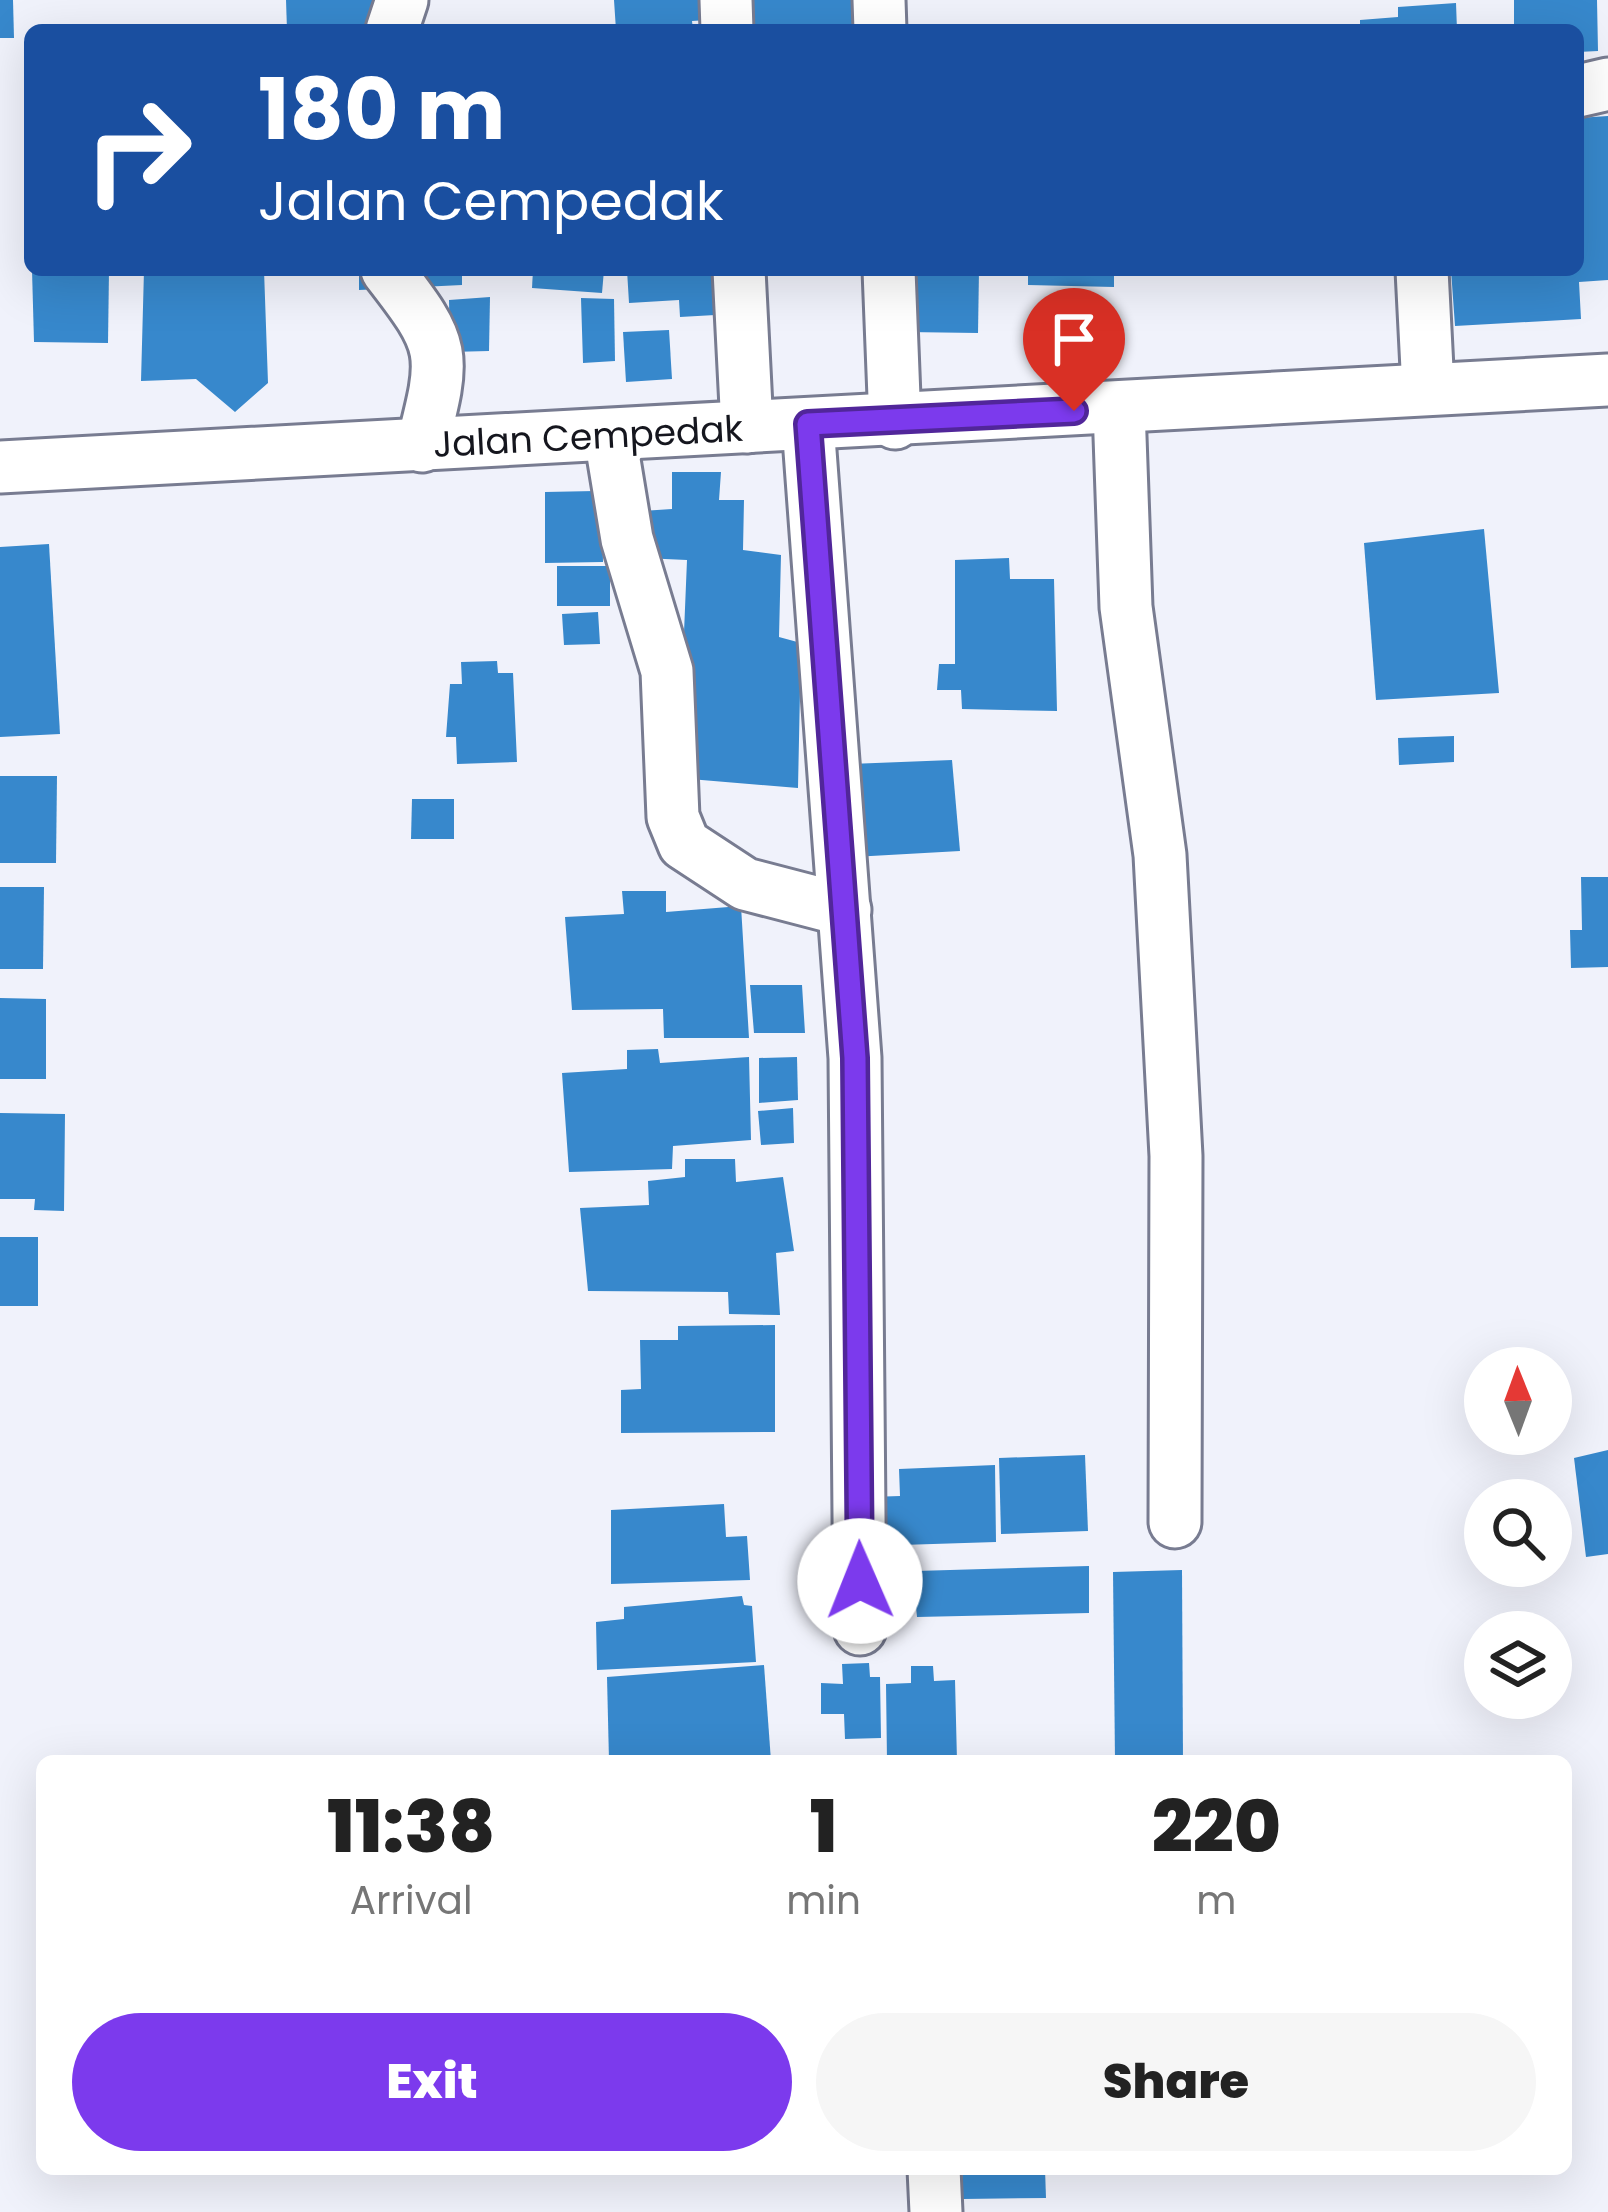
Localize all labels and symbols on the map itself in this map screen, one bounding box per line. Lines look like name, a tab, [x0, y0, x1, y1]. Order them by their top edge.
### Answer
pin	[1023, 288, 1125, 411]
street label: Jalan Cempedak	[432, 403, 745, 470]
north arrow	[1464, 1347, 1572, 1455]
position arrow	[797, 1518, 923, 1644]

